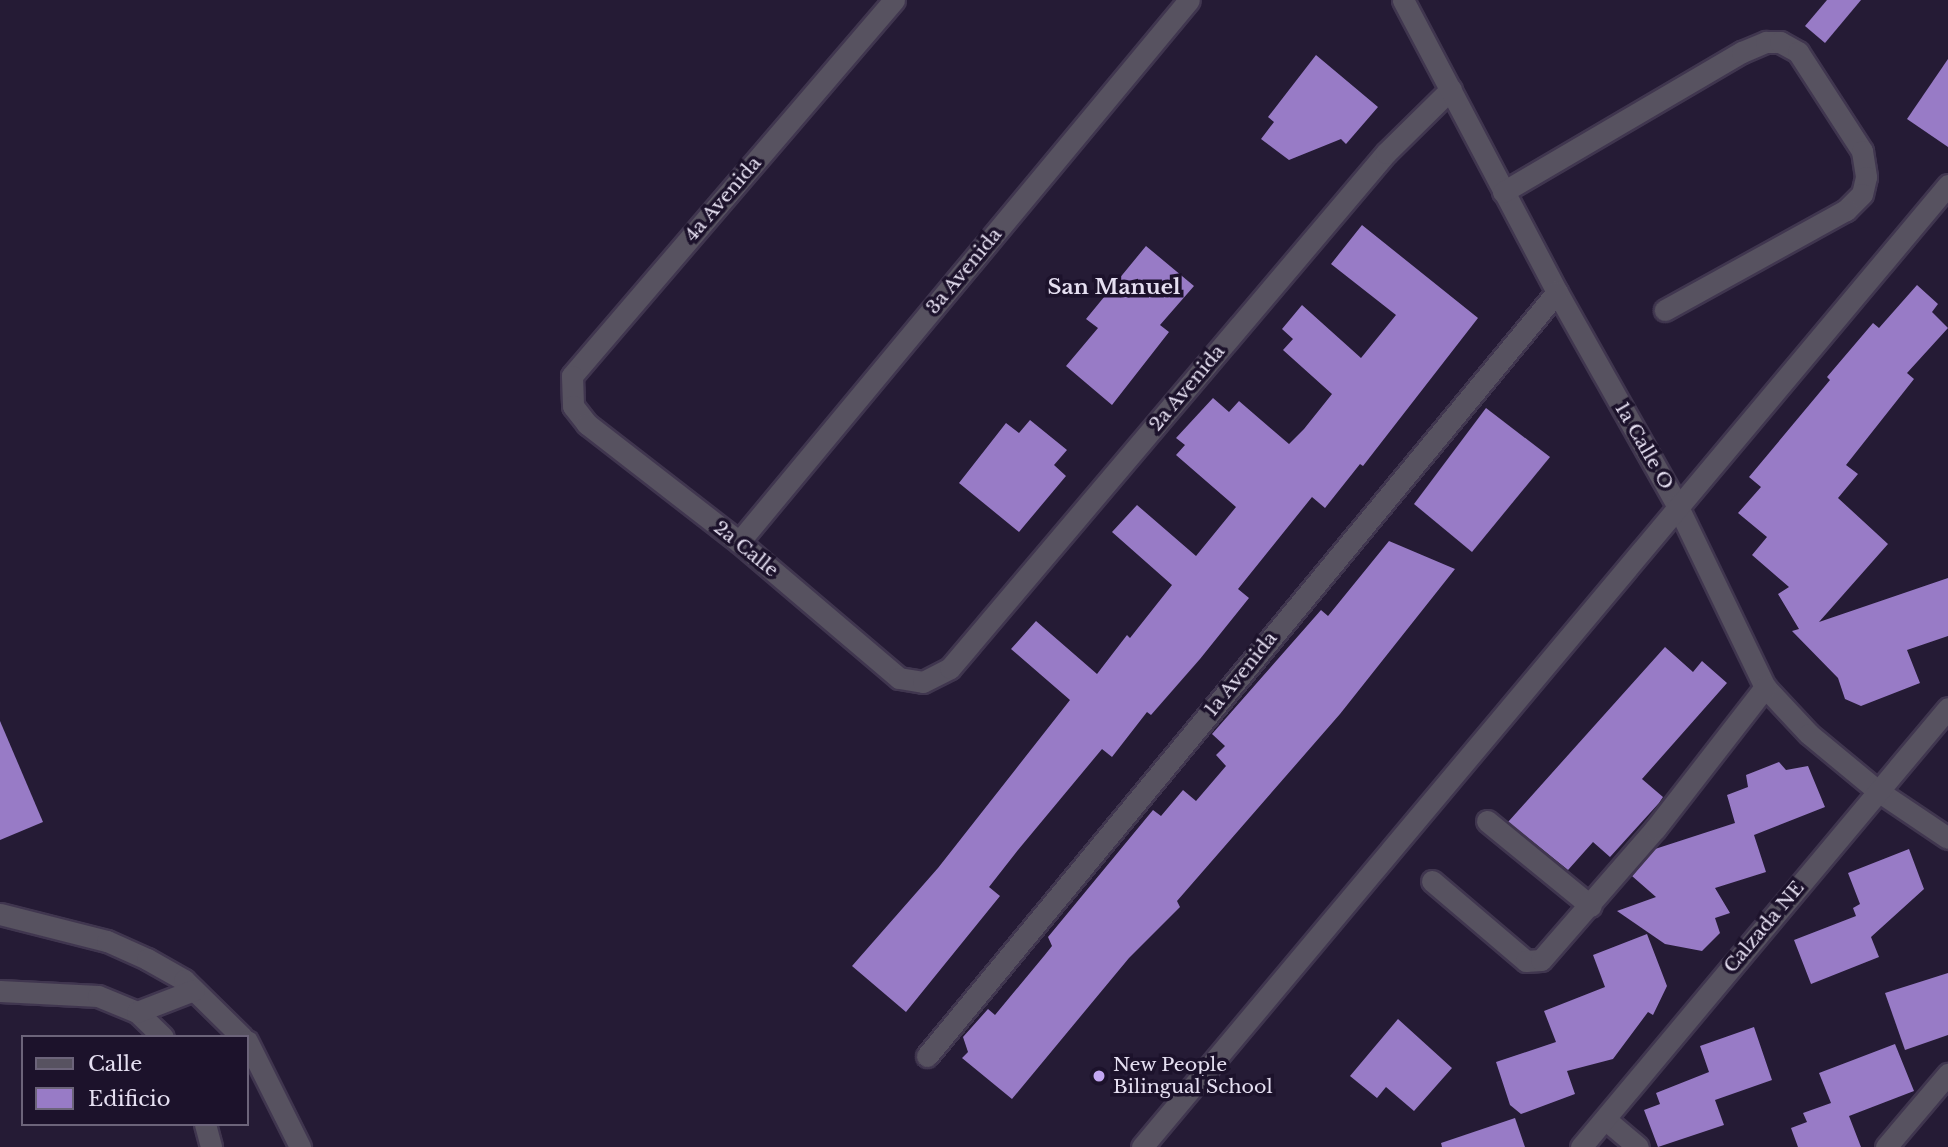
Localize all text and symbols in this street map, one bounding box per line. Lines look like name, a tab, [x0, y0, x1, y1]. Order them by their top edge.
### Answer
street label: 4a Avenida	[680, 152, 766, 246]
street label: 3a Avenida	[921, 223, 1007, 319]
district label: San Manuel	[1048, 274, 1180, 300]
street label: 2a Avenida	[1144, 340, 1230, 436]
street label: 1a Calle O	[1610, 398, 1678, 494]
street label: 2a Calle	[709, 516, 783, 582]
street label: 1a Avenida	[1200, 627, 1282, 721]
street label: Calzada NE	[1719, 876, 1809, 978]
legend	[21, 1035, 248, 1126]
text: Calle	[88, 1051, 142, 1077]
place label: New People Bilingual School	[1113, 1054, 1273, 1098]
marker: New People Bilingual School	[1091, 1068, 1107, 1084]
text: Edificio	[88, 1086, 170, 1112]

